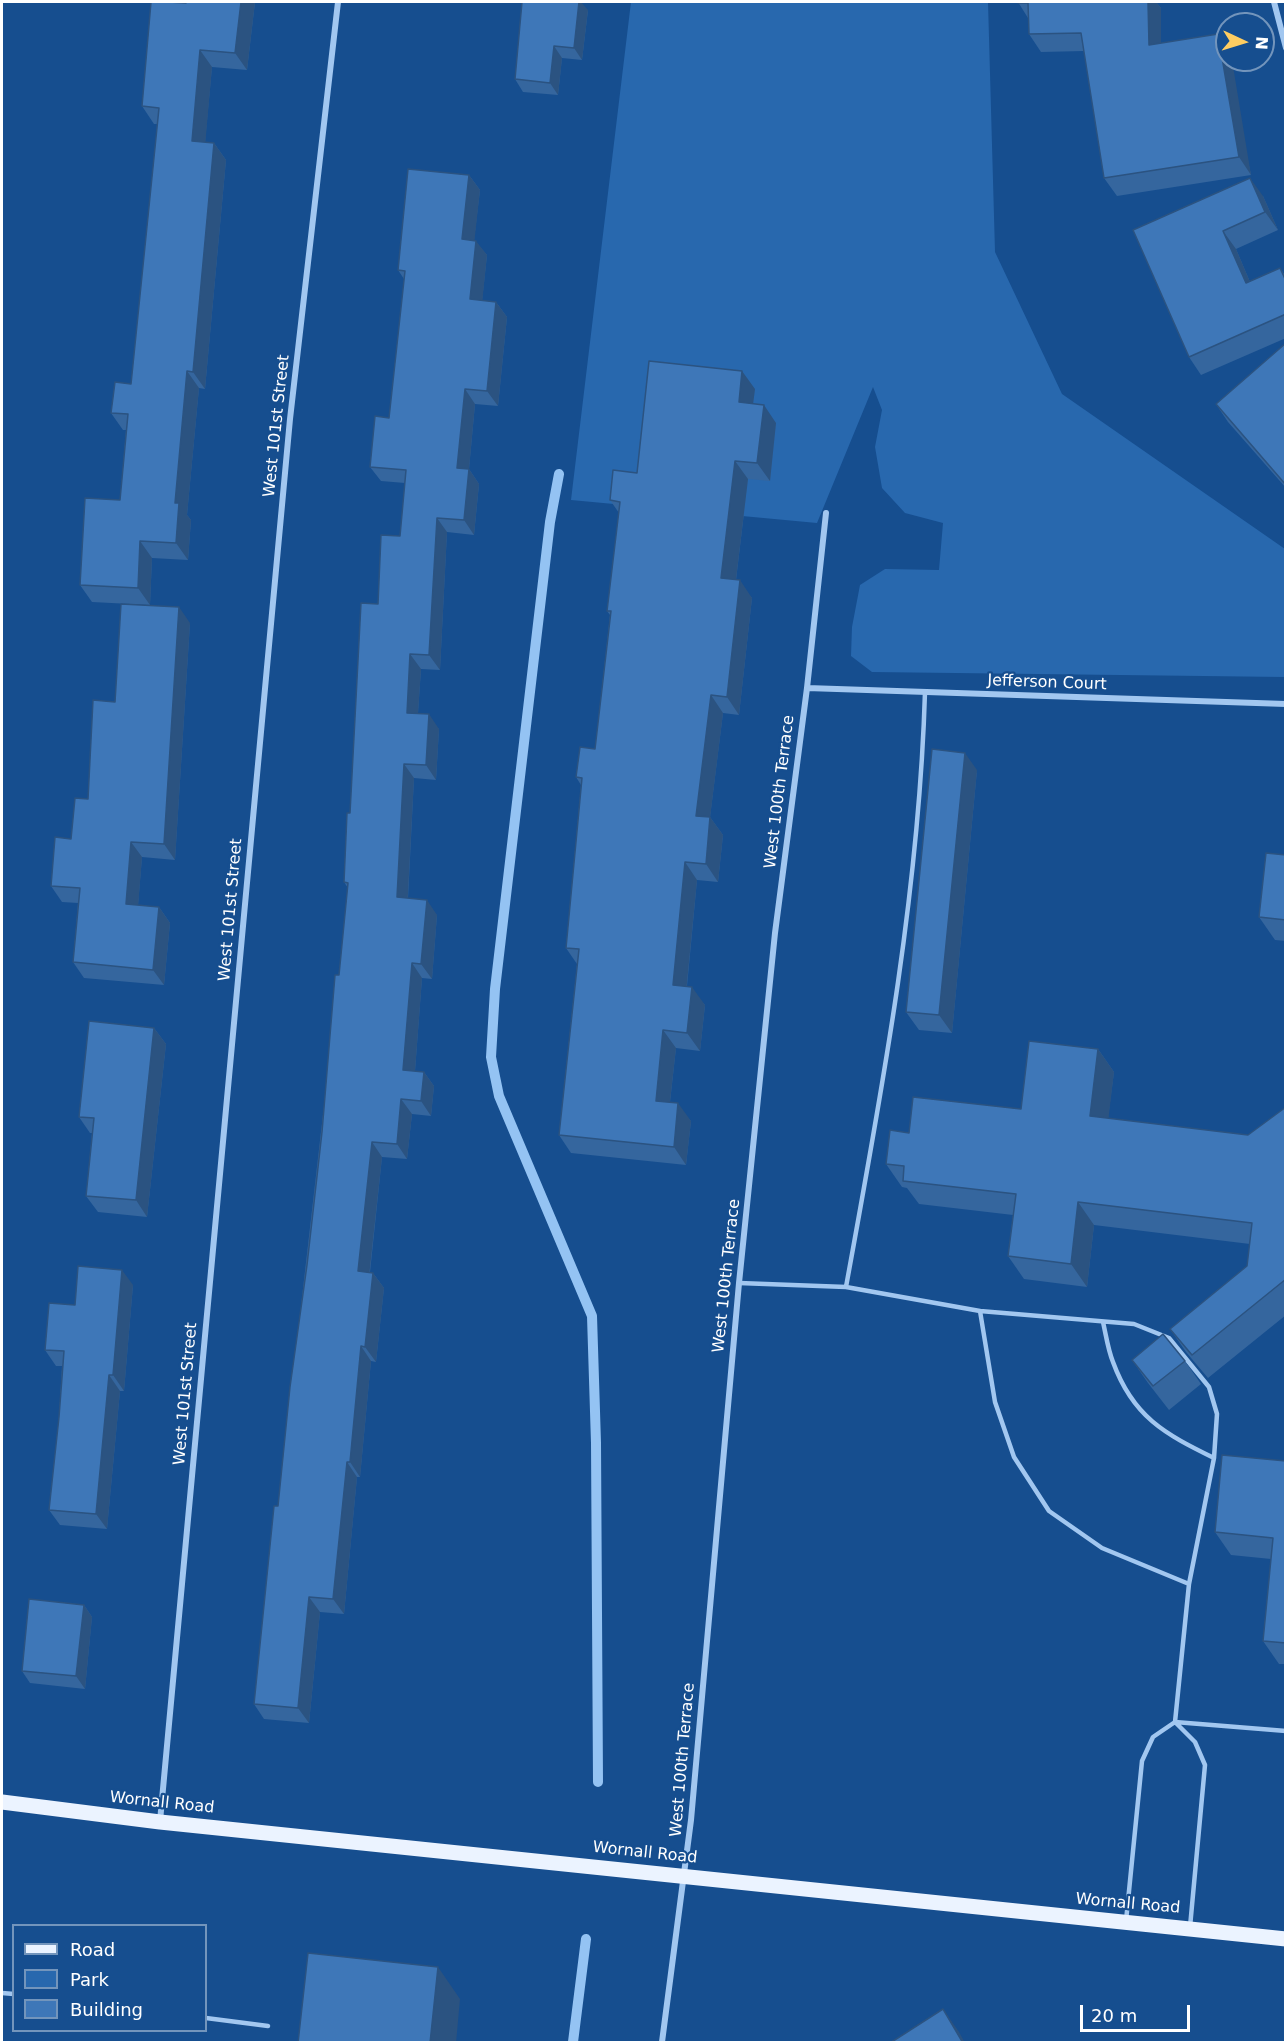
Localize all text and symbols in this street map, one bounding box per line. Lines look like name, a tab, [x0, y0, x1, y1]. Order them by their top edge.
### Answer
north arrow	[1215, 12, 1275, 72]
text: N	[1252, 36, 1271, 50]
street label: West 101st Street	[260, 354, 294, 498]
street label: Jefferson Court	[987, 671, 1107, 695]
street label: West 100th Terrace	[761, 714, 799, 870]
street label: West 101st Street	[215, 838, 247, 982]
street label: West 100th Terrace	[709, 1198, 745, 1354]
street label: West 101st Street	[170, 1322, 202, 1466]
street label: West 100th Terrace	[667, 1682, 699, 1838]
street label: Wornall Road	[109, 1788, 215, 1818]
street label: Wornall Road	[592, 1838, 698, 1868]
street label: Wornall Road	[1075, 1890, 1181, 1918]
legend	[12, 1924, 207, 2032]
text: Road	[70, 1939, 115, 1960]
text: Park	[70, 1969, 109, 1990]
scale bar	[1083, 1993, 1192, 2031]
text: Building	[70, 1999, 143, 2020]
text: 20 m	[1091, 2005, 1137, 2026]

